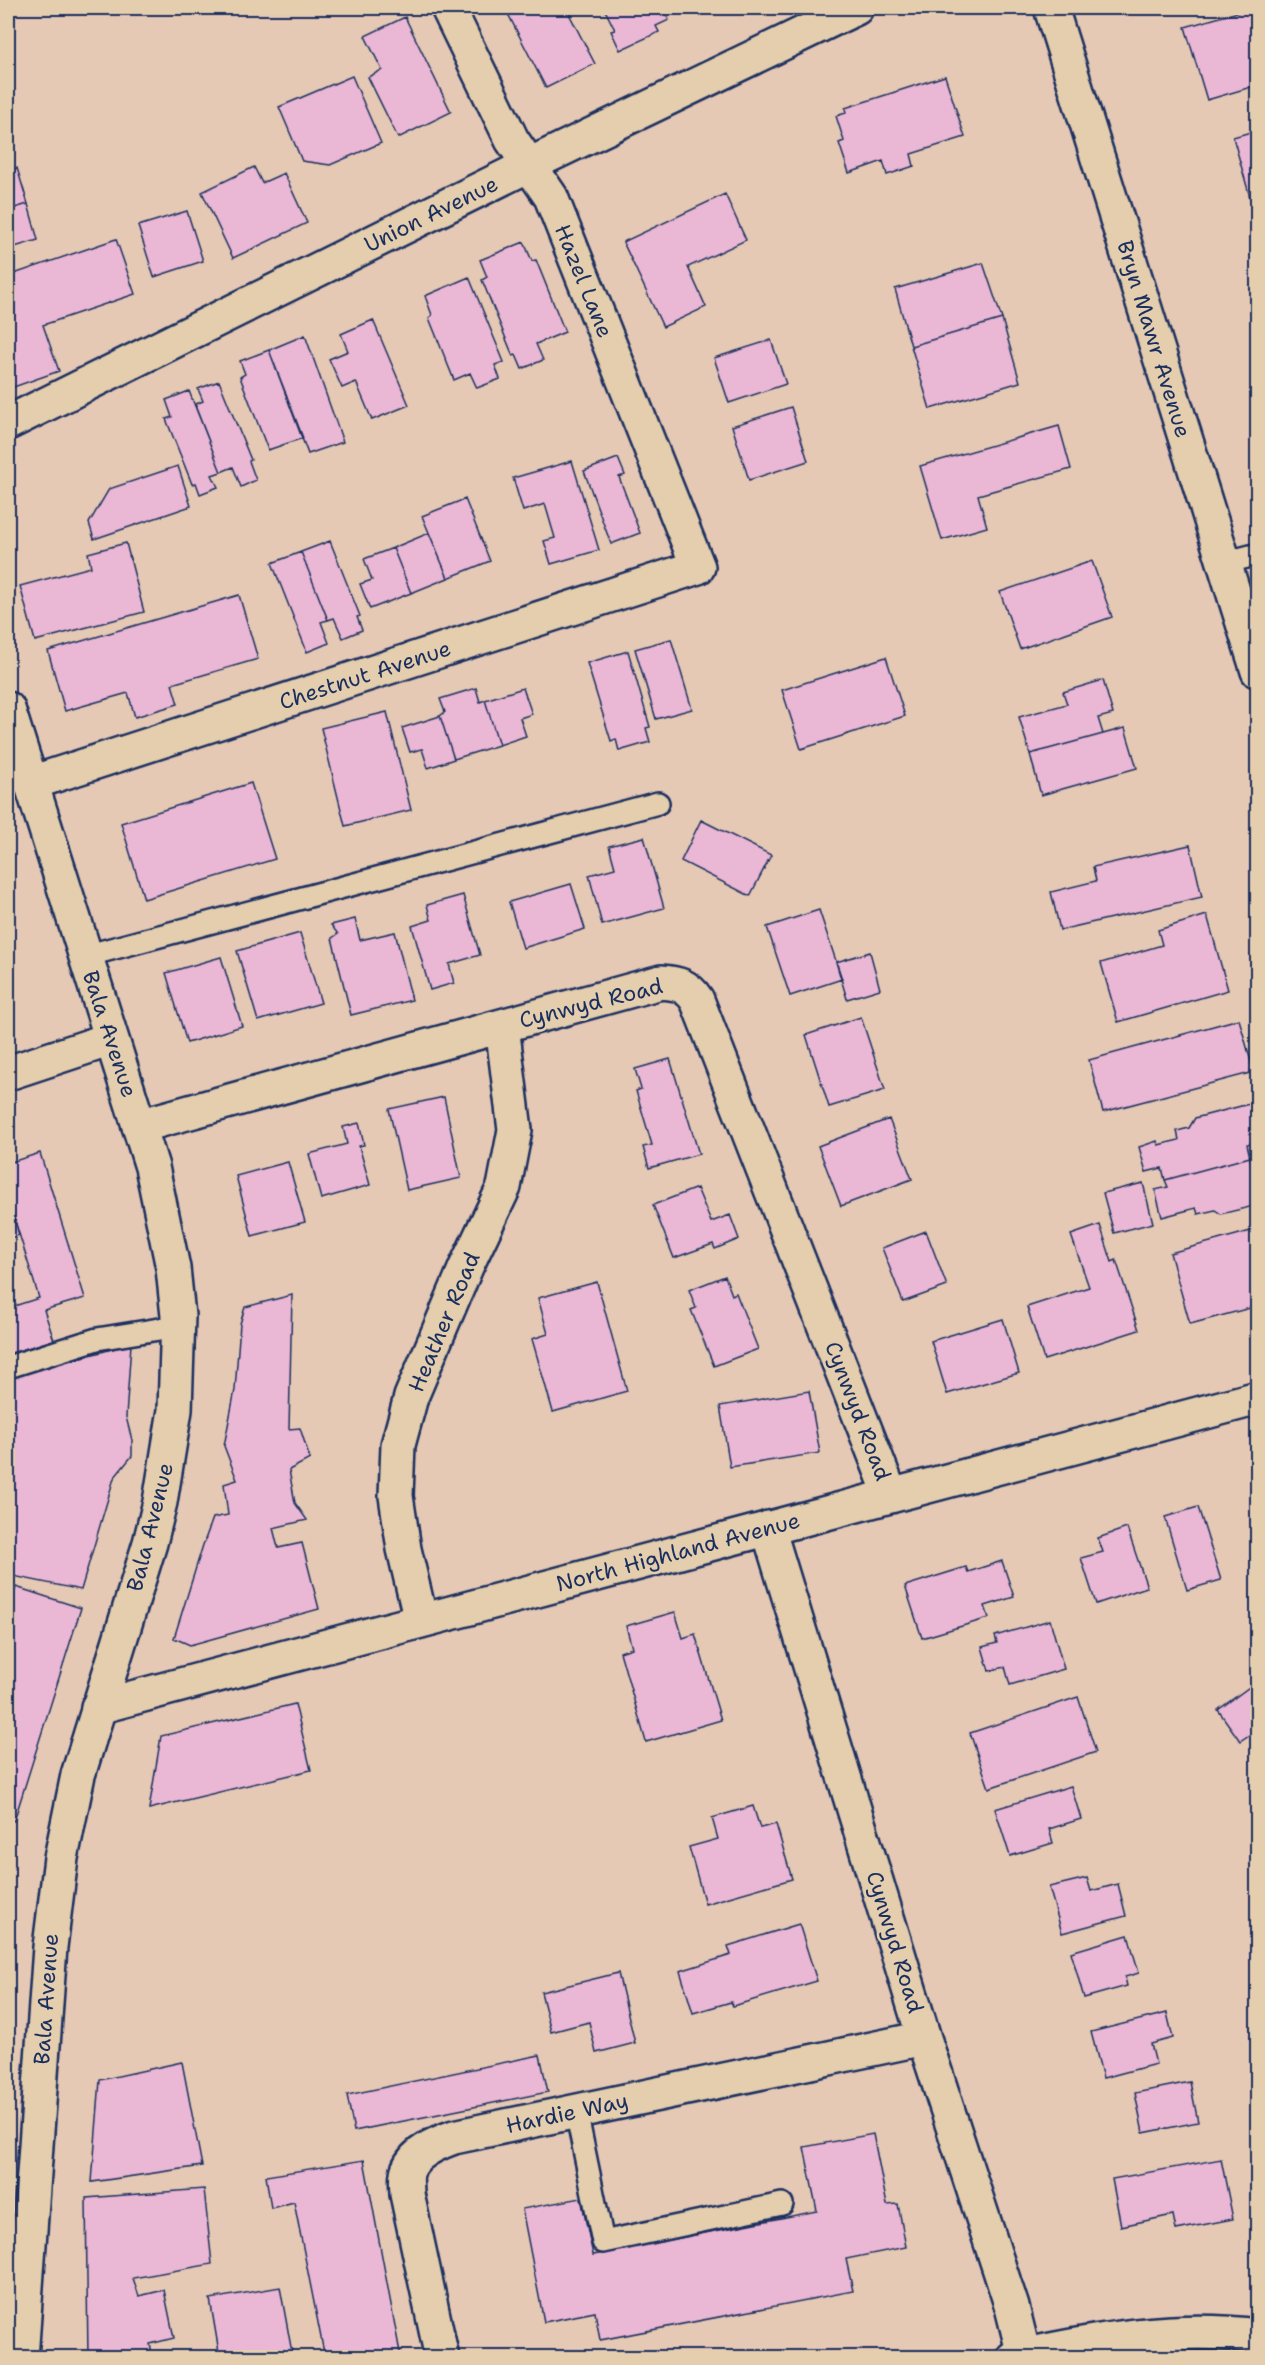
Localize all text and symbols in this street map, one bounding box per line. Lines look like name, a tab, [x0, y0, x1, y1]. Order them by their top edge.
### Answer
street label: Union Avenue	[359, 169, 503, 259]
street label: Hazel Lane	[548, 220, 620, 342]
street label: Bryn Mawr Avenue	[1110, 237, 1198, 441]
street label: Chestnut Avenue	[275, 634, 455, 716]
street label: Bala Avenue	[76, 967, 144, 1101]
street label: Cynwyd Road	[516, 971, 666, 1035]
street label: Heather Road	[401, 1248, 487, 1396]
street label: Cynwyd Road	[818, 1337, 898, 1485]
street label: Bala Avenue	[120, 1460, 180, 1594]
street label: North Highland Avenue	[553, 1505, 803, 1599]
street label: Cynwyd Road	[860, 1867, 930, 2017]
street label: Bala Avenue	[27, 1932, 65, 2066]
street label: Hardie Way	[503, 2086, 631, 2140]

